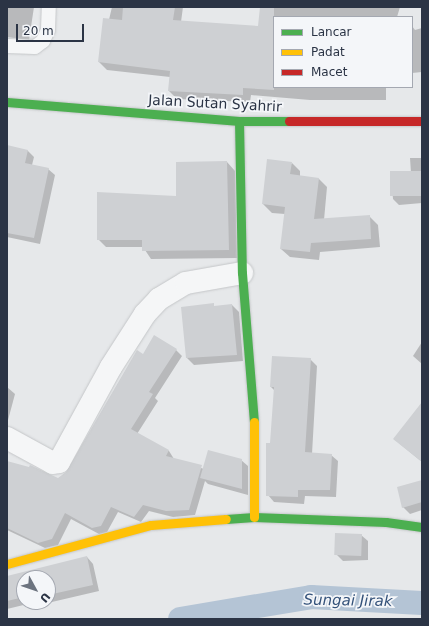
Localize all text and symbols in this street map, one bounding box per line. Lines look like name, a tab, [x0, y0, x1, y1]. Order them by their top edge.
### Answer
scale bar	[18, 16, 86, 42]
legend	[273, 16, 413, 88]
text: 20 m	[23, 24, 54, 38]
text: Lancar	[311, 25, 352, 39]
text: Padat	[311, 45, 345, 59]
text: Macet	[311, 65, 347, 79]
street label: Jalan Sutan Syahrir	[148, 91, 282, 115]
north arrow	[16, 570, 56, 610]
text: U	[37, 590, 53, 605]
water label: Sungai Jirak	[303, 591, 393, 611]

